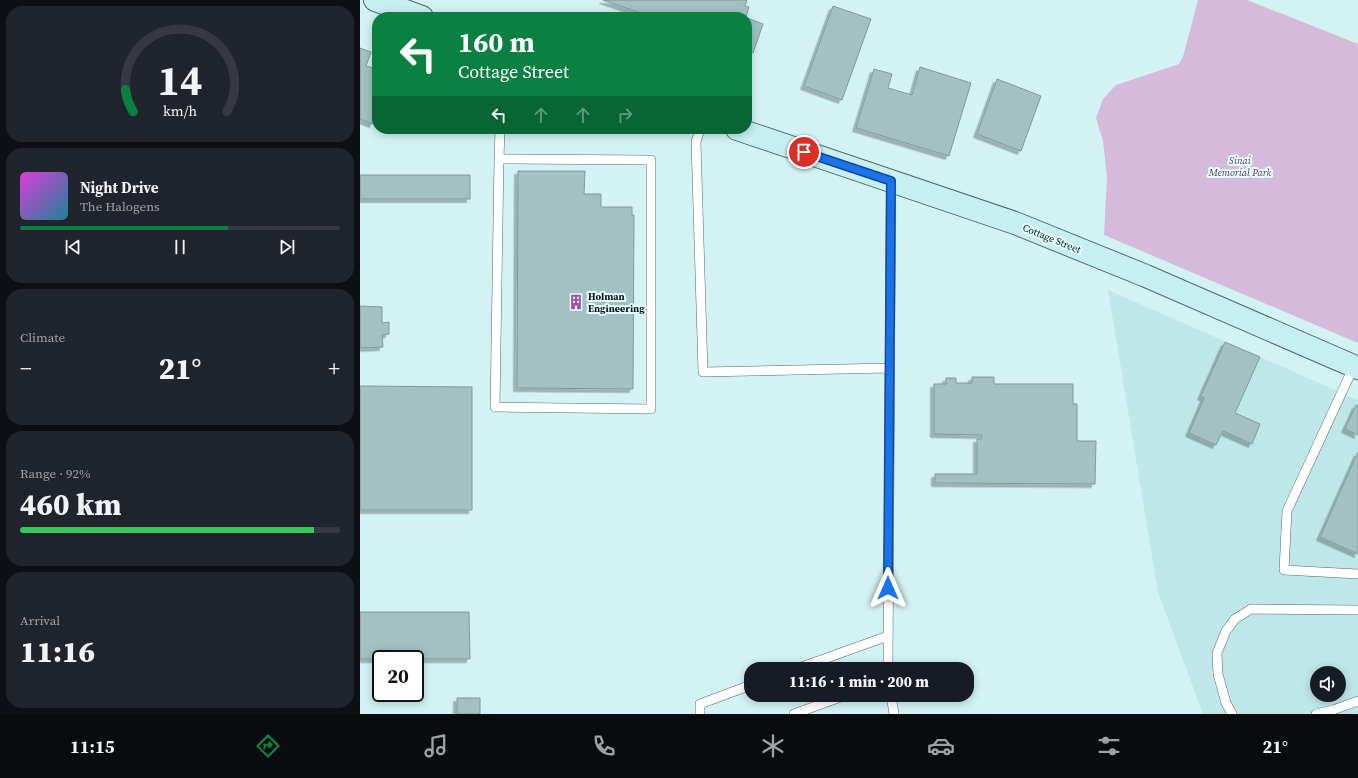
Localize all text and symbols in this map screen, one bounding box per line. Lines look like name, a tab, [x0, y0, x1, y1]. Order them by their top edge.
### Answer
text: 160 m	[458, 23, 535, 61]
icon: left	[392, 28, 444, 80]
text: 14	[157, 52, 203, 109]
text: Cottage Street	[458, 59, 569, 84]
text: km/h	[163, 100, 197, 120]
icon: left	[488, 104, 510, 126]
icon: ahead	[530, 104, 552, 126]
icon: ahead	[572, 104, 594, 126]
icon: right	[614, 104, 636, 126]
pin	[787, 135, 821, 169]
icon: arrive	[793, 141, 815, 163]
park label: Sinai Memorial Park	[1208, 154, 1272, 179]
text: Night Drive	[80, 177, 159, 198]
text: The Halogens	[80, 198, 160, 215]
street label: Cottage Street	[1021, 221, 1084, 256]
icon: previous	[62, 236, 84, 258]
icon: pause	[169, 236, 191, 258]
icon: next	[276, 236, 298, 258]
place label: Holman Engineering	[588, 290, 645, 315]
building icon: Holman Engineering	[567, 293, 585, 311]
text: Climate	[20, 329, 65, 346]
text: 21°	[159, 348, 201, 389]
text: −	[20, 353, 32, 383]
text: +	[328, 353, 340, 383]
text: Range · 92%	[20, 465, 91, 482]
text: 460 km	[20, 484, 121, 525]
position arrow	[867, 567, 909, 609]
text: Arrival	[20, 612, 60, 629]
text: 11:16	[20, 631, 95, 672]
speed limit sign: 20	[372, 650, 424, 702]
map controls	[1310, 666, 1346, 702]
button: sound	[1310, 666, 1346, 702]
text: 11:16 · 1 min · 200 m	[789, 671, 929, 692]
icon: directions	[254, 732, 282, 760]
icon: music	[422, 732, 450, 760]
icon: phone	[590, 732, 618, 760]
icon: climate	[759, 732, 787, 760]
icon: car	[927, 732, 955, 760]
icon: filters	[1095, 732, 1123, 760]
text: 11:15	[70, 734, 114, 759]
text: 21°	[1263, 734, 1288, 759]

